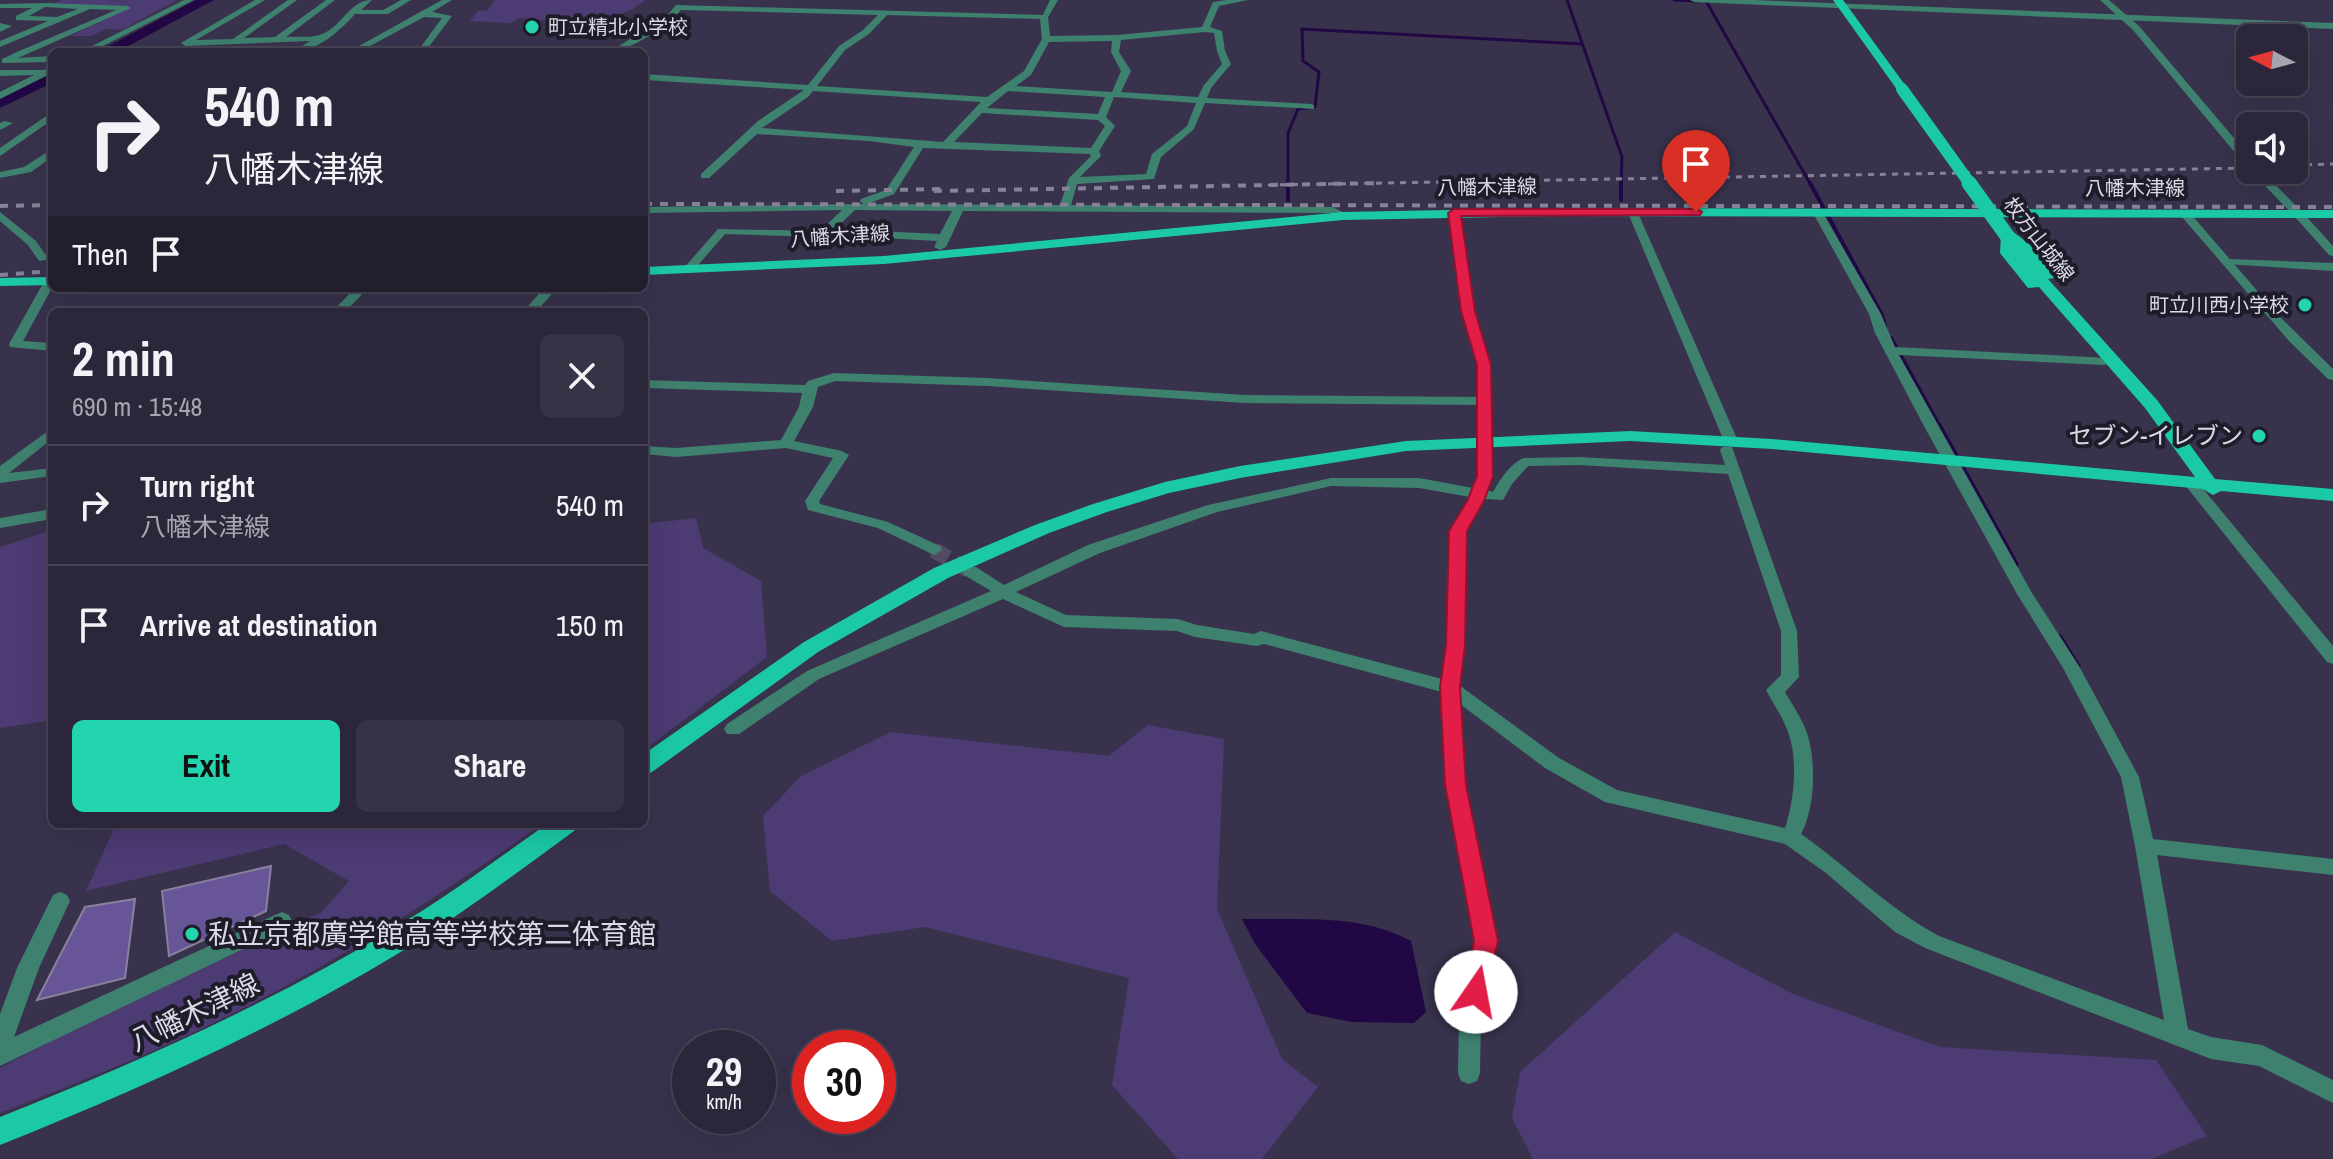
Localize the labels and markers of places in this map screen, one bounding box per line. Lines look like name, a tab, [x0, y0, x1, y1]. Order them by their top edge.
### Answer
place label: 町立精北小学校	[548, 13, 688, 40]
marker: 町立精北小学校	[523, 18, 541, 36]
pin	[1662, 130, 1730, 212]
place label: 町立川西小学校	[2149, 291, 2289, 318]
marker: 町立川西小学校	[2296, 296, 2314, 314]
place label: セブン-イレブン	[2068, 419, 2243, 451]
marker: セブン-イレブン	[2250, 427, 2268, 445]
place label: 私立京都廣学館高等学校第二体育館	[208, 915, 656, 953]
marker: 私立京都廣学館高等学校第二体育館	[183, 925, 201, 943]

